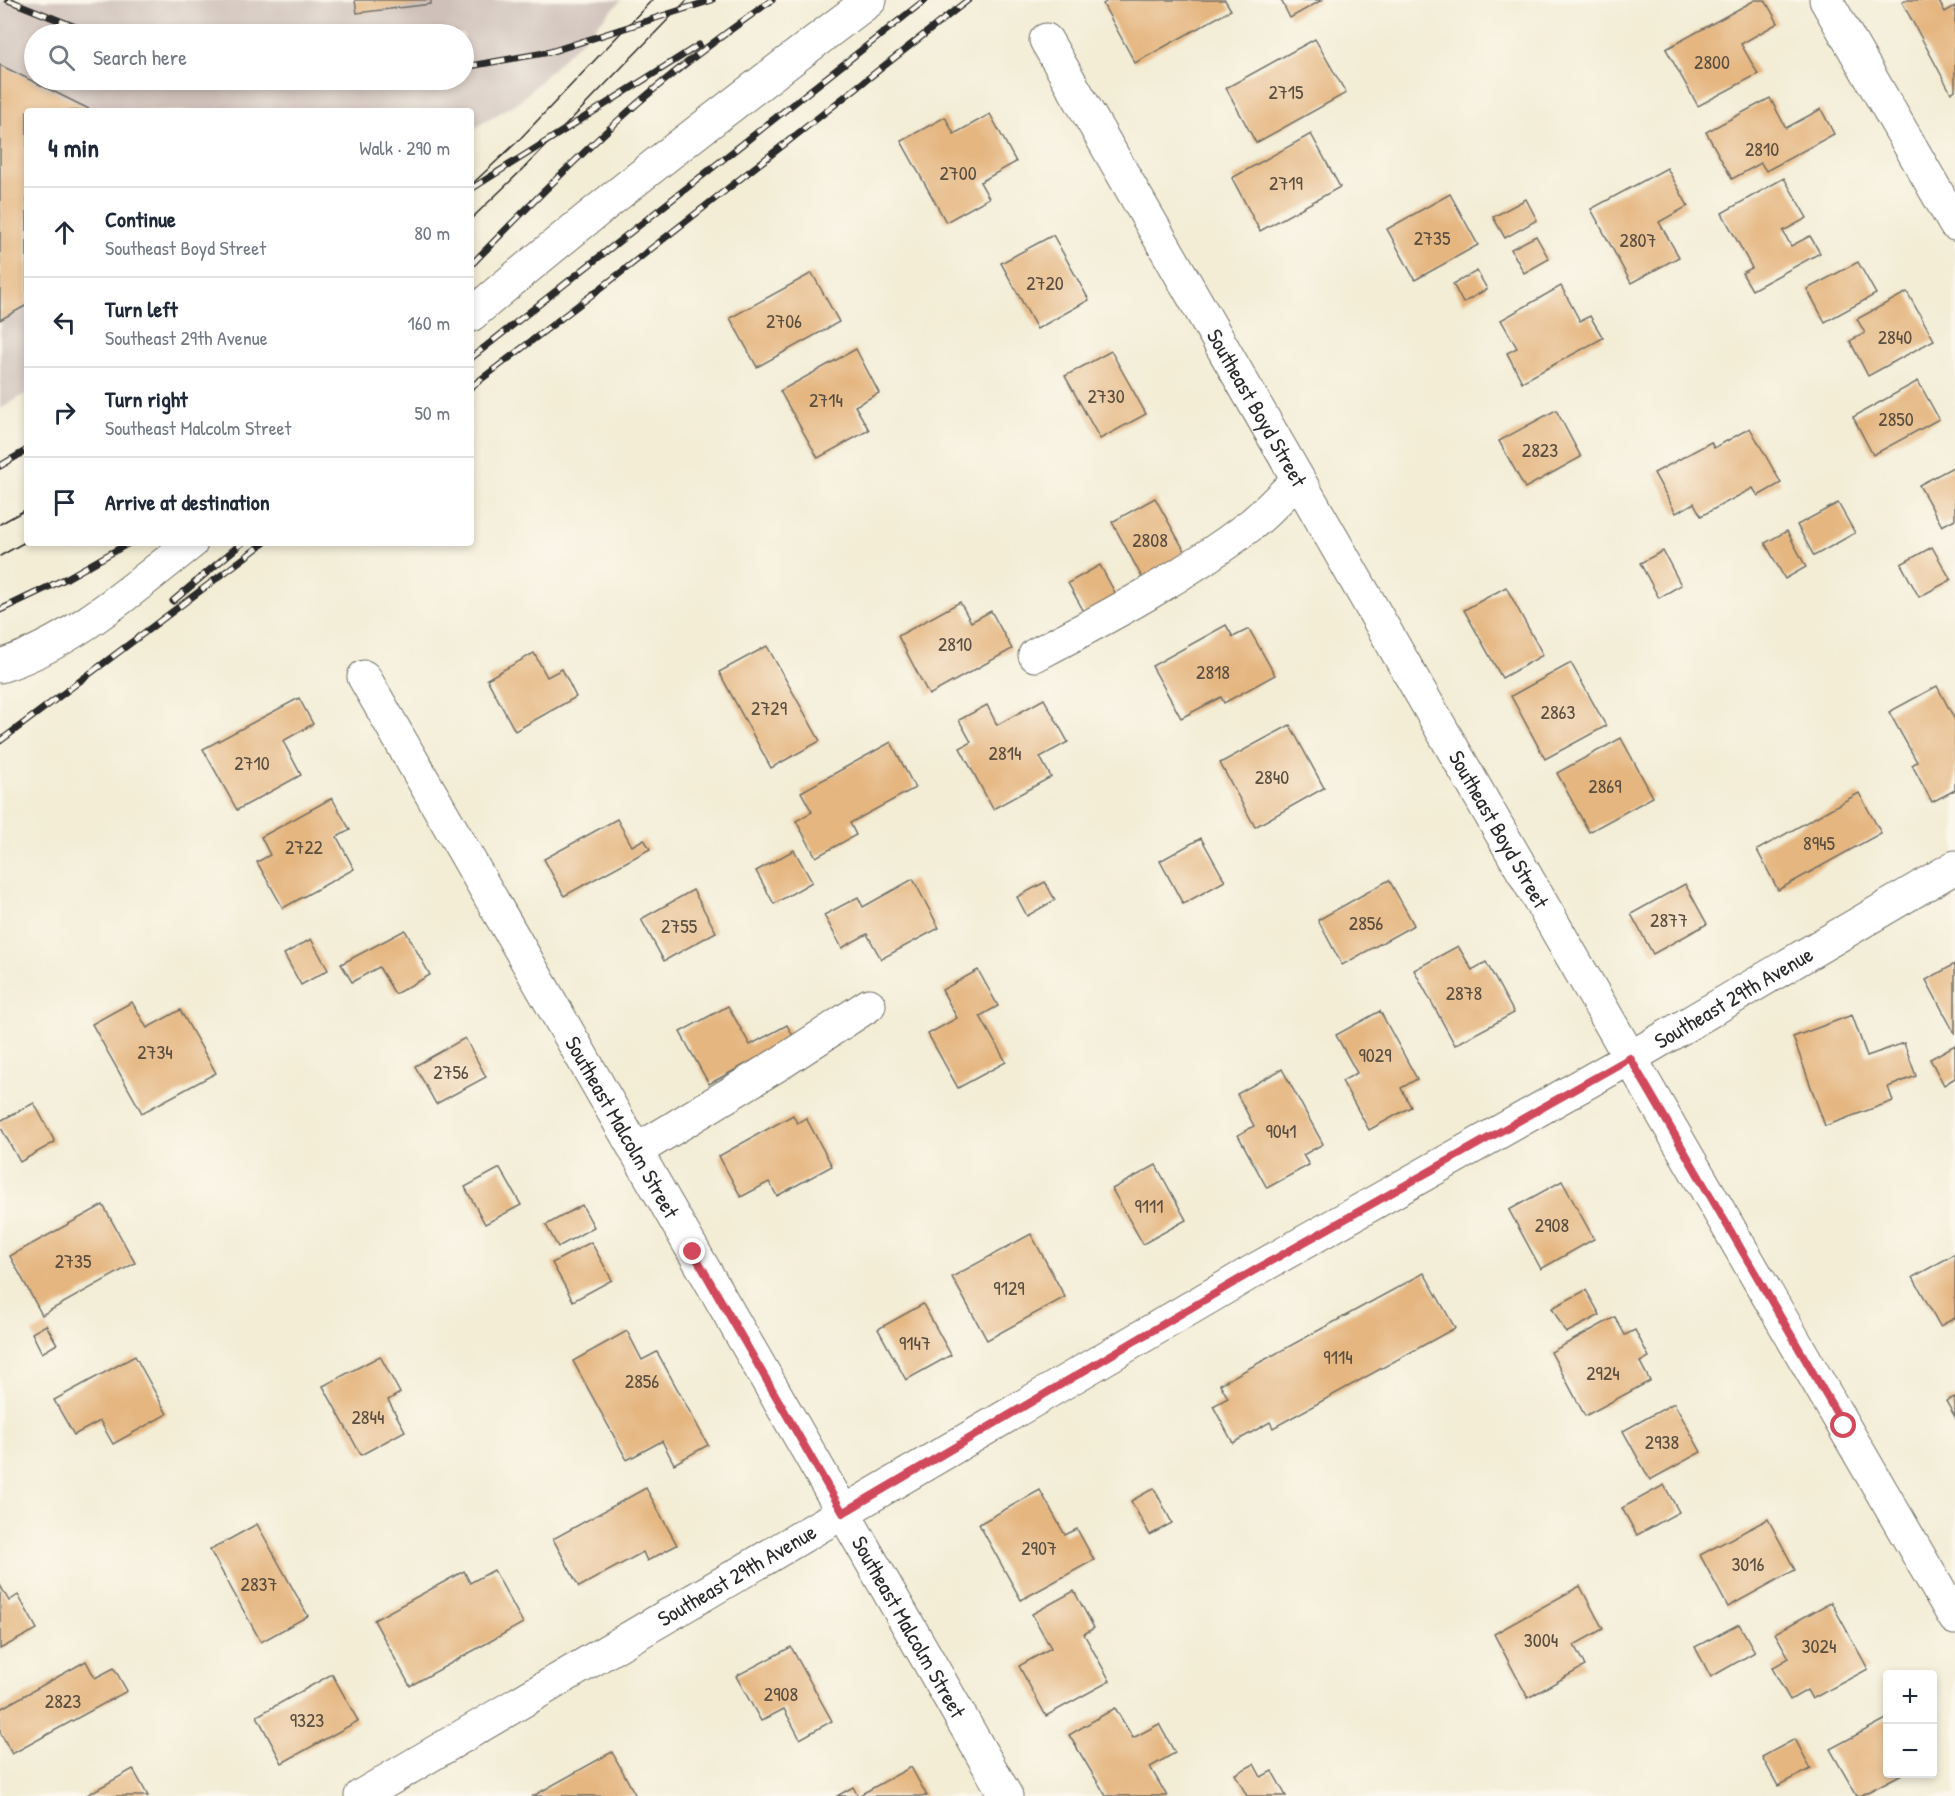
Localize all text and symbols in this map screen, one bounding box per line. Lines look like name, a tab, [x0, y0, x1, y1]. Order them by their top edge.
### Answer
search box	[24, 24, 474, 90]
icon: search	[45, 41, 78, 74]
text: Search here	[93, 42, 187, 72]
house number: 2800	[1694, 48, 1730, 75]
house number: 2715	[1269, 78, 1304, 105]
text: 4 min	[48, 130, 99, 165]
text: Walk · 290 m	[359, 134, 450, 161]
house number: 2810	[1745, 135, 1779, 162]
house number: 2700	[939, 159, 977, 186]
house number: 2719	[1269, 169, 1303, 196]
text: Continue	[105, 204, 176, 234]
icon: ahead	[48, 216, 81, 249]
text: 80 m	[414, 219, 450, 246]
house number: 2735	[1414, 224, 1451, 251]
house number: 2807	[1620, 226, 1657, 253]
text: Southeast Boyd Street	[105, 234, 266, 261]
house number: 2720	[1026, 269, 1064, 296]
text: Turn left	[105, 294, 178, 324]
icon: left	[48, 306, 81, 339]
house number: 2706	[766, 307, 802, 334]
text: 160 m	[408, 309, 450, 336]
street label: Southeast Boyd Street	[1200, 323, 1314, 493]
house number: 2840	[1878, 323, 1912, 350]
text: Southeast 29th Avenue	[105, 324, 268, 351]
house number: 2730	[1087, 382, 1125, 409]
text: Turn right	[105, 384, 188, 414]
house number: 2714	[809, 386, 843, 413]
icon: right	[48, 396, 81, 429]
text: 50 m	[414, 399, 450, 426]
house number: 2850	[1878, 405, 1914, 432]
text: Southeast Malcolm Street	[105, 414, 291, 441]
house number: 2823	[1522, 436, 1558, 463]
icon: arrive	[48, 486, 81, 519]
text: Arrive at destination	[105, 487, 270, 517]
house number: 2808	[1132, 526, 1168, 553]
house number: 2810	[938, 630, 972, 657]
house number: 2818	[1196, 658, 1230, 685]
house number: 2729	[751, 694, 787, 721]
house number: 2863	[1541, 698, 1576, 725]
house number: 2814	[989, 739, 1021, 766]
street label: Southeast Boyd Street	[1442, 745, 1556, 914]
house number: 2710	[234, 749, 270, 776]
house number: 2840	[1255, 763, 1289, 790]
house number: 2869	[1588, 772, 1622, 799]
house number: 8945	[1803, 829, 1836, 856]
house number: 2722	[285, 833, 324, 860]
house number: 2877	[1650, 906, 1688, 933]
house number: 2856	[1349, 909, 1383, 936]
house number: 2755	[661, 912, 698, 939]
street label: Southeast 29th Avenue	[1649, 939, 1819, 1056]
house number: 2878	[1446, 979, 1482, 1006]
street label: Southeast Malcolm Street	[558, 1031, 687, 1224]
house number: 2734	[137, 1038, 173, 1065]
house number: 9029	[1359, 1041, 1392, 1068]
house number: 2756	[433, 1058, 469, 1085]
house number: 9041	[1265, 1117, 1297, 1144]
house number: 9111	[1134, 1192, 1164, 1219]
house number: 2908	[1535, 1211, 1569, 1238]
route end	[679, 1238, 705, 1264]
house number: 2735	[55, 1247, 92, 1274]
house number: 9129	[993, 1274, 1025, 1301]
house number: 9147	[899, 1329, 931, 1356]
house number: 9114	[1323, 1343, 1353, 1370]
house number: 2924	[1586, 1359, 1620, 1386]
house number: 2856	[625, 1367, 659, 1394]
house number: 2844	[351, 1403, 385, 1430]
route start	[1830, 1412, 1856, 1438]
house number: 2938	[1645, 1428, 1679, 1455]
street label: Southeast 29th Avenue	[652, 1516, 822, 1633]
street label: Southeast Malcolm Street	[845, 1530, 973, 1724]
house number: 2907	[1021, 1534, 1057, 1561]
house number: 3016	[1731, 1550, 1765, 1577]
house number: 2837	[241, 1570, 278, 1597]
house number: 3004	[1524, 1626, 1558, 1653]
house number: 3024	[1802, 1632, 1836, 1659]
map controls	[1883, 1670, 1937, 1778]
button: +	[1883, 1670, 1937, 1724]
house number: 2908	[764, 1680, 798, 1707]
house number: 2823	[45, 1687, 81, 1714]
house number: 9323	[290, 1706, 324, 1733]
button: −	[1883, 1724, 1937, 1778]

